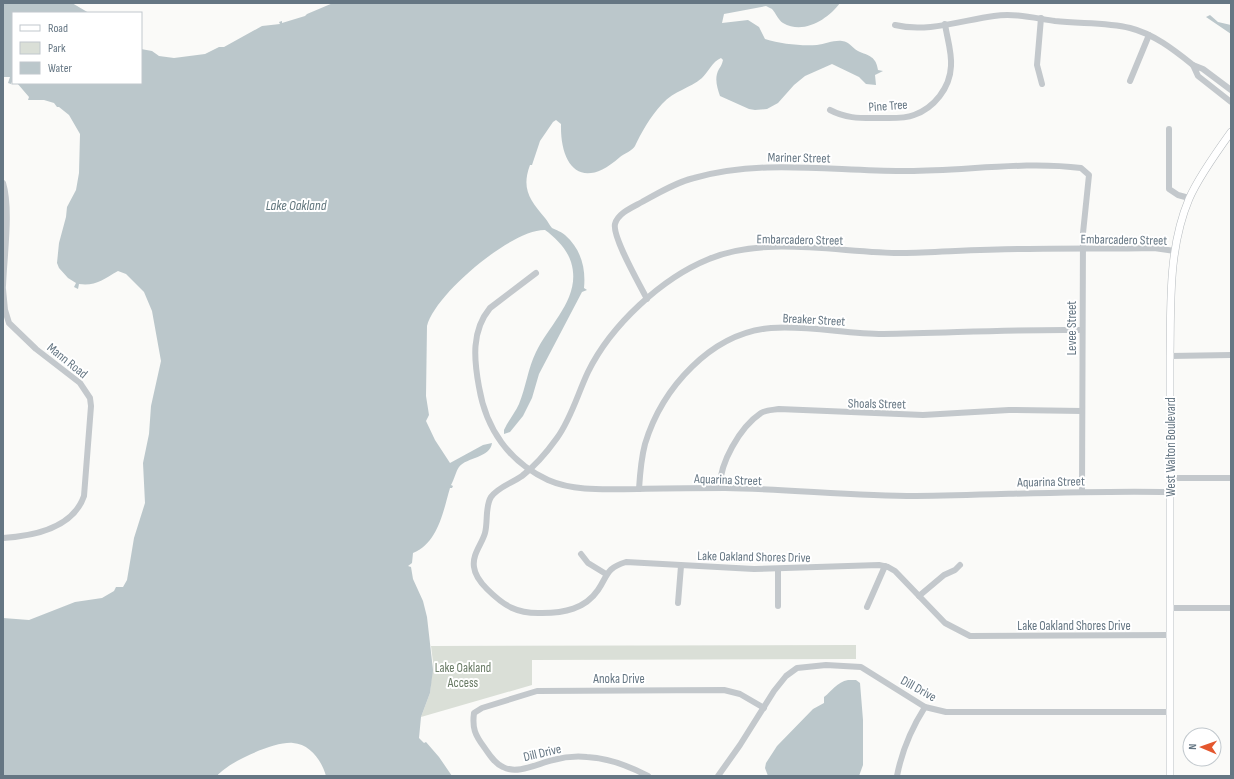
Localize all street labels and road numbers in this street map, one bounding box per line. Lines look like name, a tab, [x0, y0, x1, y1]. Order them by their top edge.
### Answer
street label: Pine Tree	[868, 97, 908, 115]
street label: Mariner Street	[767, 149, 831, 167]
street label: Embarcadero Street	[756, 231, 844, 249]
street label: Embarcadero Street	[1080, 231, 1168, 249]
street label: Levee Street	[1064, 301, 1080, 355]
street label: Breaker Street	[782, 310, 846, 330]
street label: Mann Road	[44, 340, 91, 382]
street label: Shoals Street	[848, 395, 906, 413]
street label: West Walton Boulevard	[1163, 397, 1179, 497]
street label: Aquarina Street	[693, 471, 762, 489]
street label: Aquarina Street	[1016, 473, 1085, 491]
street label: Lake Oakland Shores Drive	[697, 548, 811, 566]
street label: Lake Oakland Shores Drive	[1017, 618, 1131, 634]
street label: Anoka Drive	[592, 671, 645, 687]
street label: Dill Drive	[898, 673, 939, 705]
street label: Dill Drive	[522, 741, 563, 765]

